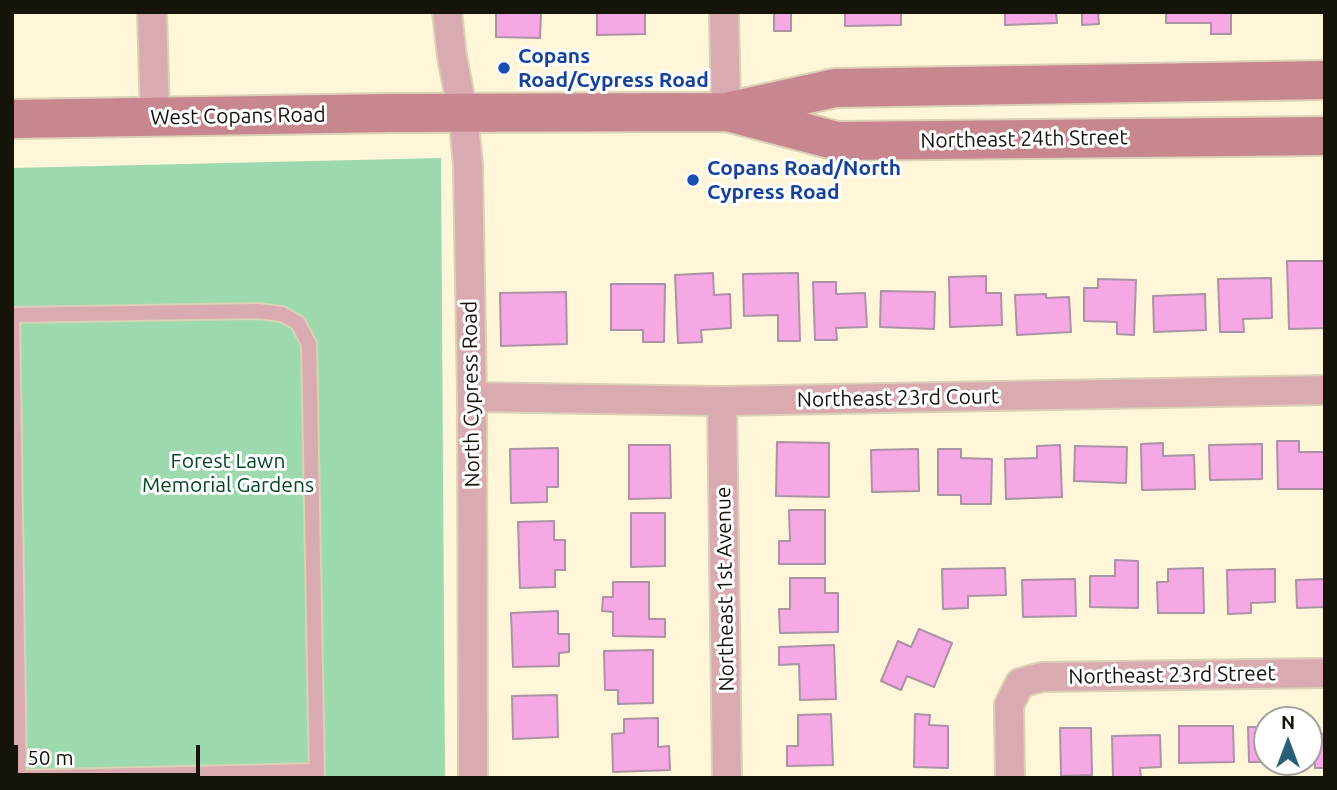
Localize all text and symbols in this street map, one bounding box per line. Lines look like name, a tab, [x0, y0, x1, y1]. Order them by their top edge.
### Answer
place label: Copans Road/Cypress Road	[518, 43, 709, 93]
marker: Copans Road/Cypress Road	[496, 60, 512, 76]
street label: West Copans Road	[150, 102, 326, 130]
street label: Northeast 24th Street	[920, 125, 1128, 153]
place label: Copans Road/North Cypress Road	[707, 155, 901, 205]
marker: Copans Road/North Cypress Road	[685, 172, 701, 188]
street label: North Cypress Road	[457, 301, 485, 487]
street label: Northeast 23rd Court	[797, 384, 999, 412]
park label: Forest Lawn Memorial Gardens	[142, 448, 314, 498]
street label: Northeast 1st Avenue	[711, 486, 739, 692]
street label: Northeast 23rd Street	[1068, 661, 1276, 689]
north arrow	[1253, 706, 1323, 776]
text: N	[1281, 711, 1295, 733]
scale bar	[18, 730, 203, 774]
text: 50 m	[27, 745, 74, 769]

